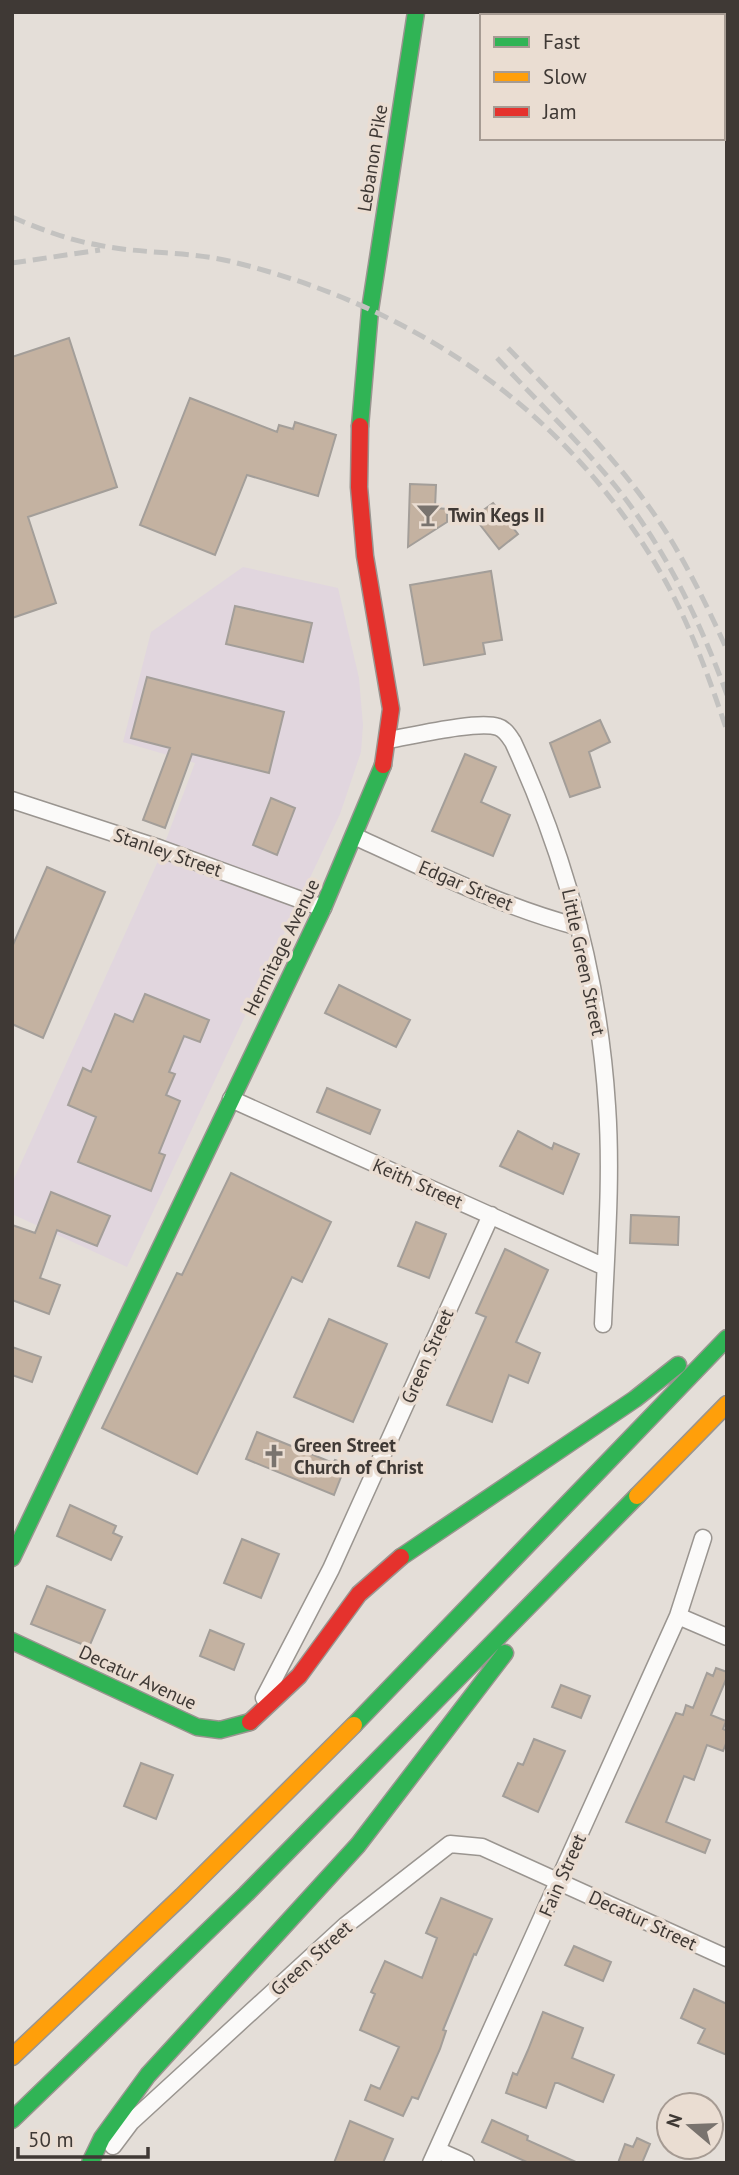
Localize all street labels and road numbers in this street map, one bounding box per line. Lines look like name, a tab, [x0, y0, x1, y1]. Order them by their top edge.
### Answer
street label: Lebanon Pike	[352, 103, 392, 213]
street label: Stanley Street	[111, 822, 226, 882]
street label: Edgar Street	[415, 854, 517, 916]
street label: Hermitage Avenue	[238, 875, 324, 1019]
street label: Little Green Street	[557, 887, 611, 1038]
street label: Keith Street	[369, 1153, 467, 1214]
street label: Green Street	[395, 1304, 459, 1407]
street label: Decatur Avenue	[75, 1639, 201, 1715]
street label: Fain Street	[533, 1829, 591, 1920]
street label: Decatur Street	[585, 1884, 701, 1956]
street label: Green Street	[265, 1915, 357, 2001]

